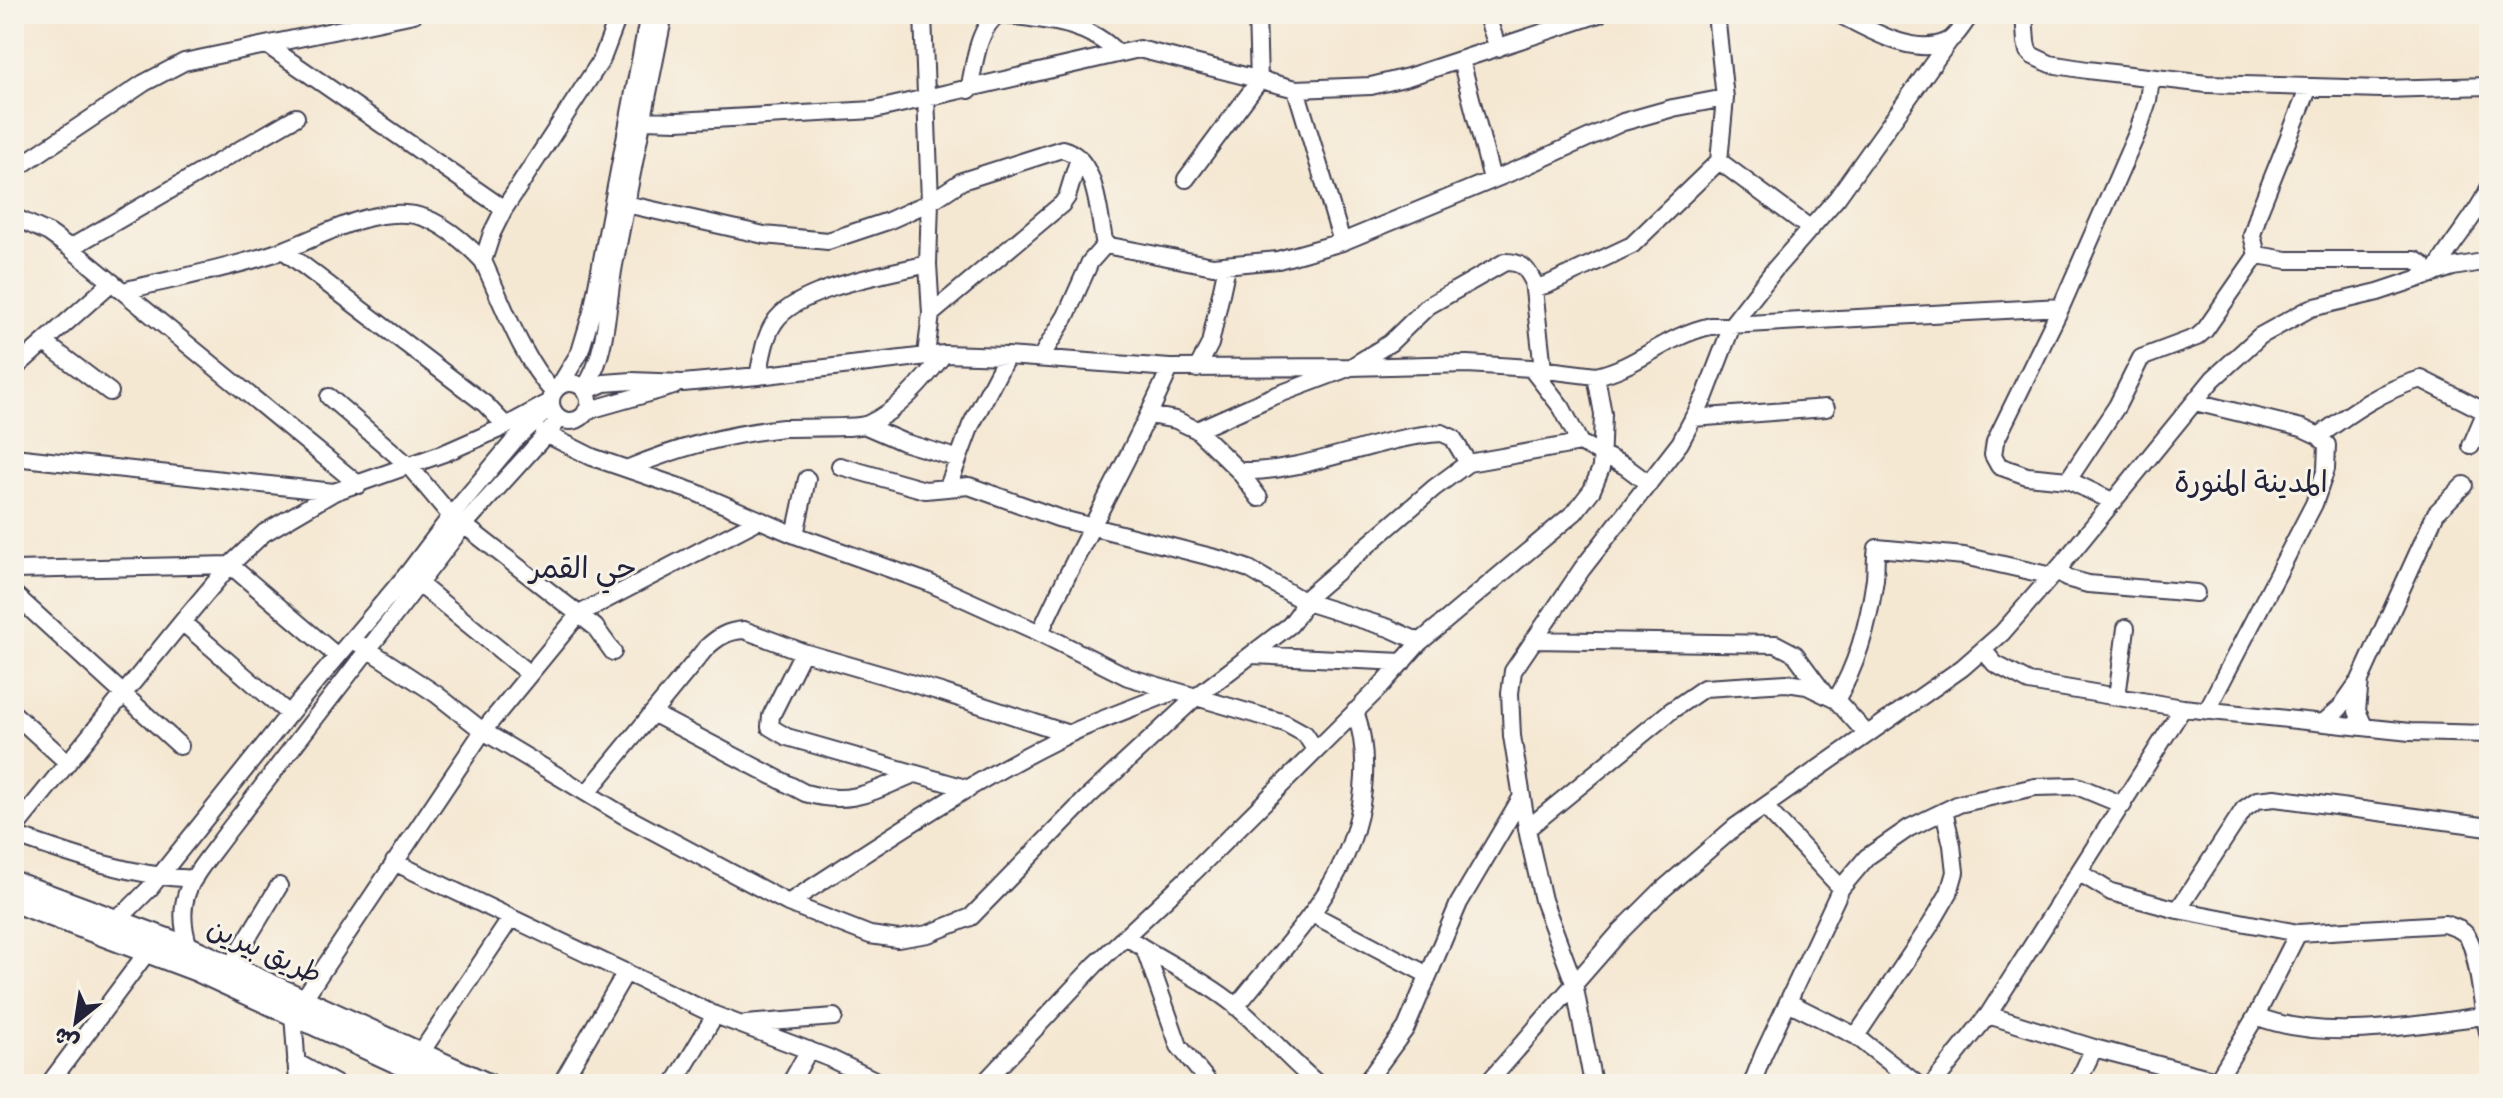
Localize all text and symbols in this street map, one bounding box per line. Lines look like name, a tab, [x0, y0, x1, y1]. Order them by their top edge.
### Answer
district label: المدينة المنورة	[2174, 465, 2328, 508]
district label: حي القمر	[526, 551, 637, 594]
street label: طريق بيرين	[199, 911, 327, 998]
north arrow	[36, 982, 116, 1062]
text: ش	[50, 1017, 86, 1056]

